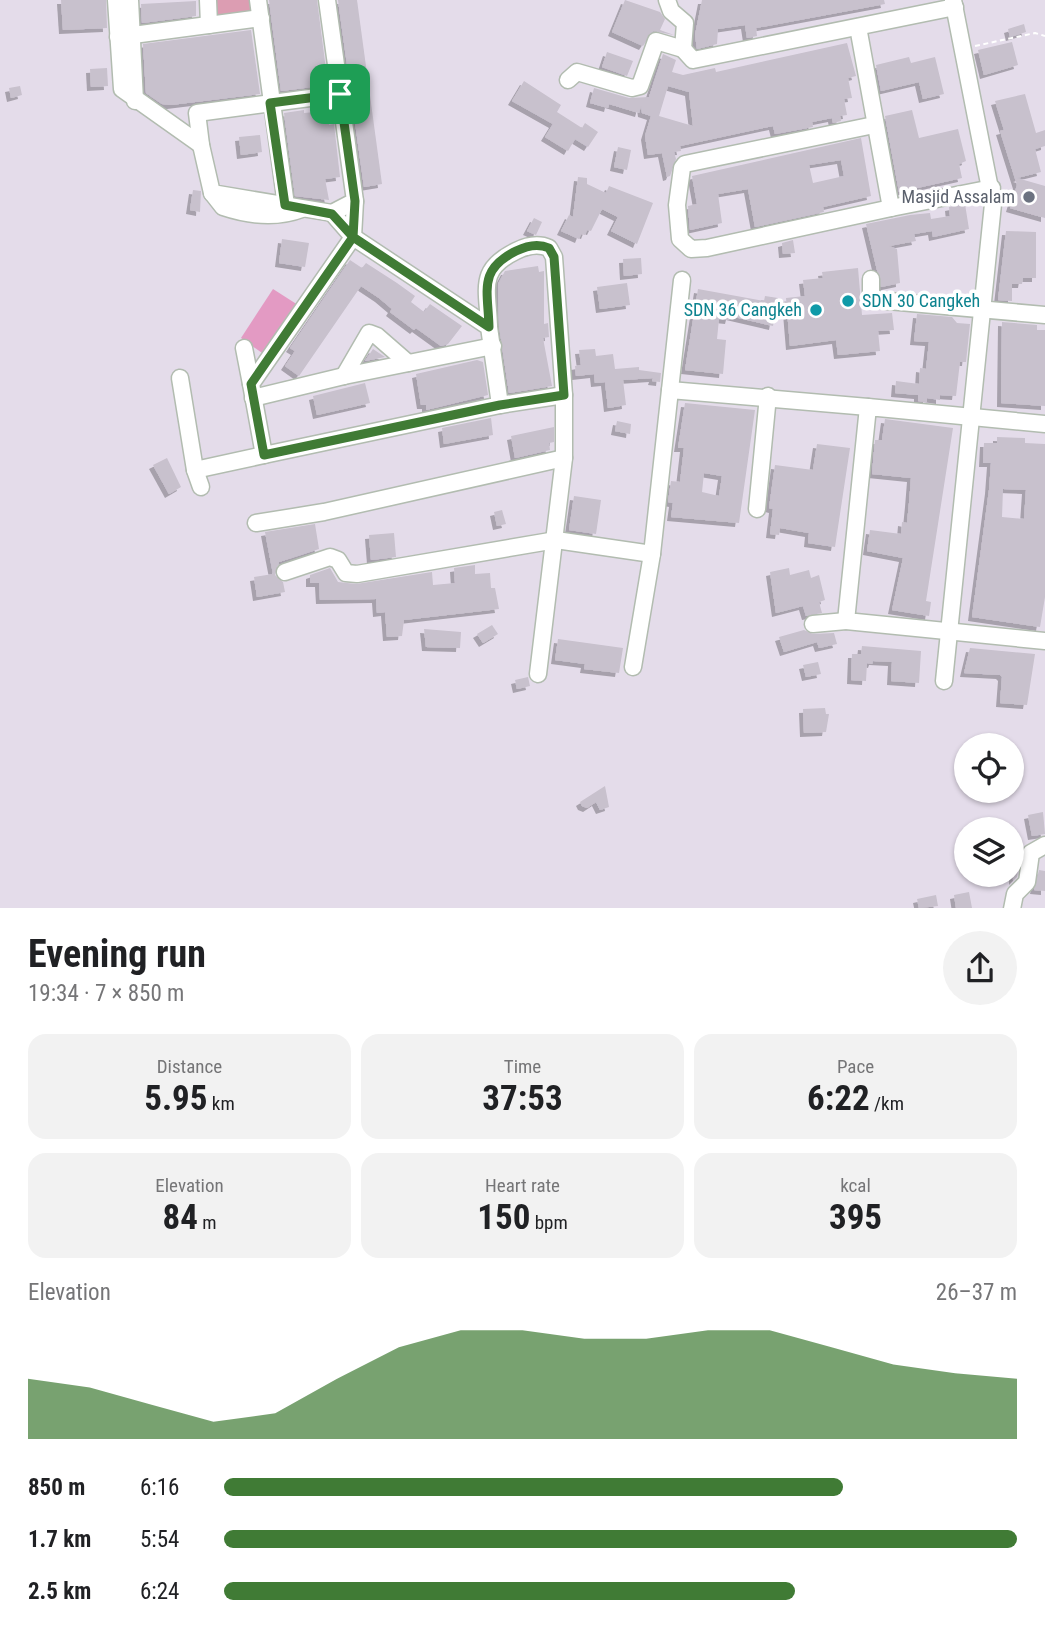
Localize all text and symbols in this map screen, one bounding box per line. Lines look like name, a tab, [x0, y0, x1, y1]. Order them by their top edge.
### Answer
pin	[310, 64, 370, 124]
icon: arrive	[321, 75, 359, 113]
place label: Masjid Assalam	[902, 186, 1015, 207]
marker: Masjid Assalam	[1021, 189, 1037, 205]
place label: SDN 30 Cangkeh	[862, 290, 980, 311]
marker: SDN 30 Cangkeh	[840, 293, 856, 309]
place label: SDN 36 Cangkeh	[684, 299, 802, 320]
marker: SDN 36 Cangkeh	[808, 302, 824, 318]
map controls	[954, 733, 1024, 887]
button: locate	[954, 733, 1024, 803]
button: layers	[954, 817, 1024, 887]
button: share	[943, 931, 1017, 1005]
text: Evening run	[28, 932, 206, 976]
text: 19:34 · 7 × 850 m	[28, 980, 184, 1007]
text: Distance	[157, 1055, 222, 1078]
text: Time	[504, 1055, 541, 1078]
text: Pace	[837, 1055, 874, 1078]
text: 5.95	[144, 1078, 208, 1119]
text: 37:53	[482, 1078, 563, 1119]
text: 6:22	[807, 1078, 870, 1119]
text: km	[208, 1092, 235, 1115]
text: /km	[870, 1092, 904, 1115]
text: Elevation	[155, 1174, 224, 1197]
text: Heart rate	[485, 1174, 560, 1197]
text: kcal	[840, 1174, 871, 1197]
text: 84	[162, 1197, 198, 1238]
text: 150	[477, 1197, 530, 1238]
text: 395	[829, 1197, 882, 1238]
text: m	[198, 1211, 217, 1234]
text: bpm	[530, 1211, 568, 1234]
text: Elevation	[28, 1279, 111, 1306]
text: 26–37 m	[936, 1279, 1017, 1306]
text: 850 m	[28, 1474, 85, 1501]
text: 6:16	[140, 1474, 179, 1501]
text: 1.7 km	[28, 1526, 91, 1553]
text: 5:54	[140, 1526, 179, 1553]
text: 2.5 km	[28, 1578, 91, 1605]
text: 6:24	[140, 1578, 179, 1605]

